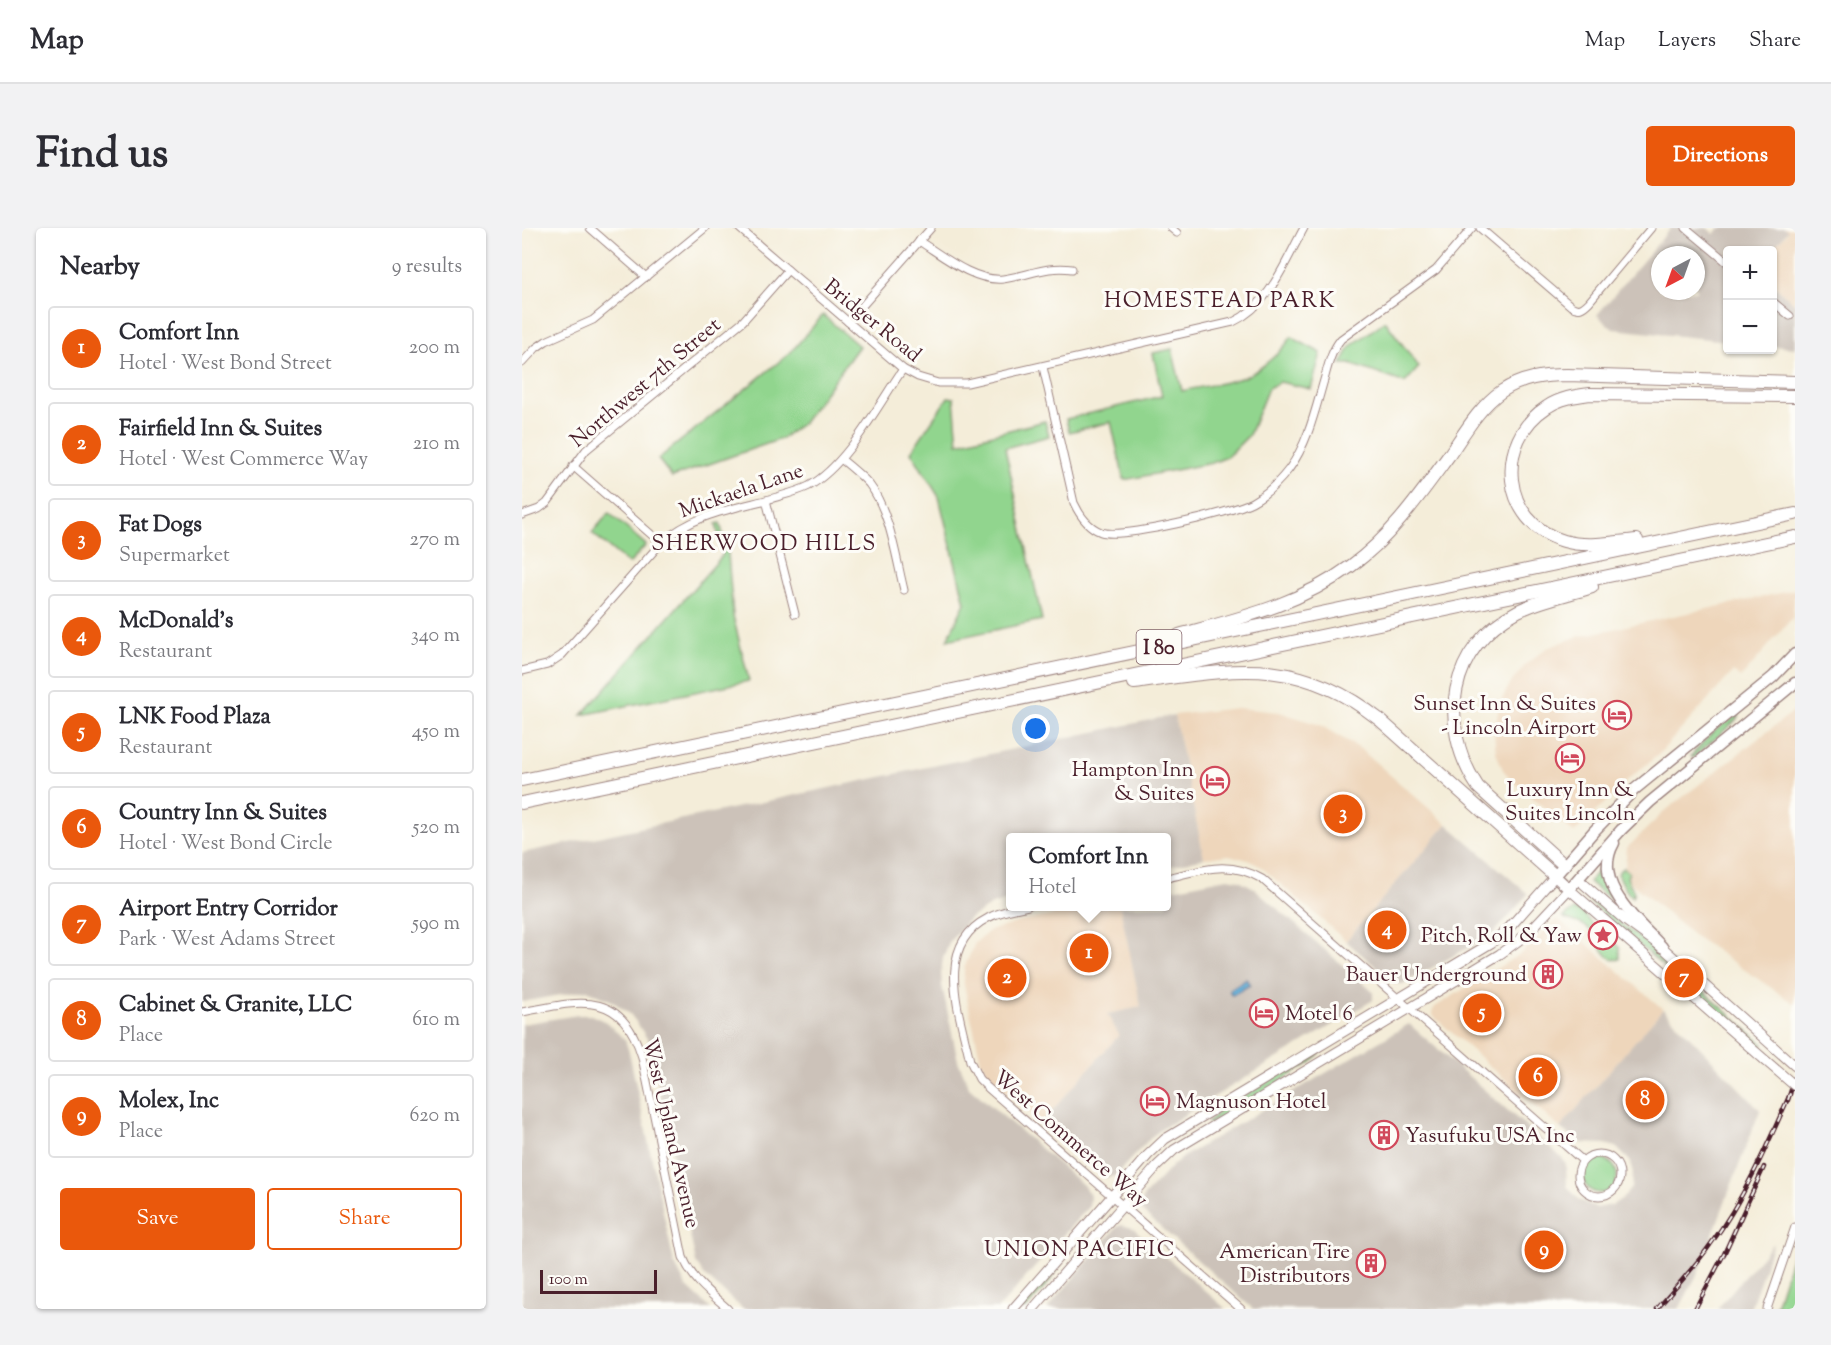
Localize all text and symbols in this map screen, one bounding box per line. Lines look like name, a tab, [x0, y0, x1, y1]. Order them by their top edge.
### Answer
text: Map	[30, 21, 84, 61]
text: Map	[1585, 26, 1625, 56]
text: Layers	[1658, 26, 1716, 56]
text: Share	[1749, 26, 1801, 56]
text: Find us	[36, 126, 168, 186]
button: Directions	[1646, 126, 1795, 186]
north arrow	[1651, 246, 1705, 300]
map controls	[1723, 246, 1777, 354]
button: +	[1723, 246, 1777, 300]
text: Nearby	[60, 249, 140, 286]
text: 9 results	[392, 253, 462, 282]
street label: Bridger Road	[816, 273, 927, 370]
district label: HOMESTEAD PARK	[1104, 286, 1336, 318]
button: −	[1723, 300, 1777, 354]
street label: Northwest 7th Street	[564, 311, 728, 456]
text: Comfort Inn	[119, 318, 239, 350]
text: 1	[78, 334, 85, 363]
text: 200 m	[409, 334, 460, 363]
text: Hotel · West Bond Street	[119, 350, 332, 379]
text: Fairfield Inn & Suites	[119, 414, 322, 446]
text: 2	[77, 430, 86, 459]
text: 210 m	[413, 430, 460, 459]
text: Hotel · West Commerce Way	[119, 446, 368, 475]
street label: Mickaela Lane	[676, 457, 808, 527]
text: Fat Dogs	[119, 510, 202, 542]
text: 3	[77, 526, 86, 555]
text: 270 m	[410, 526, 460, 555]
district label: SHERWOOD HILLS	[651, 529, 877, 561]
text: Supermarket	[119, 542, 230, 571]
text: McDonald's	[119, 606, 233, 638]
text: 4	[76, 622, 87, 651]
text: 340 m	[411, 622, 460, 651]
road number: I 80	[1136, 630, 1182, 664]
text: Restaurant	[119, 638, 212, 667]
place label: Sunset Inn & Suites - Lincoln Airport	[1413, 690, 1596, 744]
hotel icon: Sunset Inn & Suites - Lincoln Airport	[1601, 699, 1633, 731]
text: LNK Food Plaza	[119, 702, 271, 734]
your location	[1021, 714, 1050, 743]
text: 5	[78, 718, 85, 747]
text: 450 m	[412, 718, 460, 747]
text: Restaurant	[119, 734, 212, 763]
hotel icon: Luxury Inn & Suites Lincoln	[1554, 742, 1586, 774]
place label: Hampton Inn & Suites	[1072, 756, 1194, 810]
hotel icon: Hampton Inn & Suites	[1199, 765, 1231, 797]
place label: Luxury Inn & Suites Lincoln	[1505, 776, 1635, 830]
pin: 3	[1324, 792, 1362, 836]
text: Country Inn & Suites	[119, 798, 327, 830]
text: 6	[77, 814, 86, 843]
text: 520 m	[412, 814, 460, 843]
text: Hotel · West Bond Circle	[119, 830, 333, 859]
popup	[1006, 833, 1171, 911]
text: Comfort Inn	[1028, 842, 1149, 874]
text: Hotel	[1028, 874, 1077, 903]
text: Airport Entry Corridor	[119, 894, 338, 926]
pin: 4	[1368, 908, 1406, 952]
text: 7	[76, 910, 87, 939]
text: 590 m	[412, 910, 460, 939]
place icon: Pitch, Roll & Yaw	[1587, 919, 1619, 951]
place label: Pitch, Roll & Yaw	[1421, 922, 1582, 952]
text: Park · West Adams Street	[119, 926, 335, 955]
pin: 1	[1070, 930, 1108, 976]
pin: 2	[988, 956, 1026, 1000]
pin: 7	[1664, 956, 1704, 1000]
building icon: Bauer Underground	[1532, 958, 1564, 990]
place label: Bauer Underground	[1346, 961, 1527, 991]
text: Cabinet & Granite, LLC	[119, 990, 352, 1022]
pin: 5	[1462, 990, 1502, 1036]
hotel icon: Motel 6	[1248, 997, 1280, 1029]
place label: Motel 6	[1285, 1000, 1353, 1030]
text: 8	[77, 1006, 87, 1035]
text: 610 m	[412, 1006, 460, 1035]
text: Place	[119, 1022, 163, 1051]
street label: West Upland Avenue	[634, 1036, 706, 1231]
pin: 6	[1518, 1054, 1558, 1100]
street label: West Commerce Way	[986, 1064, 1154, 1216]
pin: 8	[1626, 1078, 1664, 1122]
hotel icon: Magnuson Hotel	[1139, 1085, 1171, 1117]
text: Molex, Inc	[119, 1086, 219, 1118]
place label: Magnuson Hotel	[1176, 1088, 1327, 1118]
text: 9	[77, 1102, 86, 1131]
text: 620 m	[410, 1102, 460, 1131]
text: Place	[119, 1118, 163, 1147]
building icon: Yasufuku USA Inc	[1368, 1119, 1400, 1151]
place label: Yasufuku USA Inc	[1405, 1122, 1575, 1152]
button: Save	[60, 1188, 255, 1250]
button: Share	[267, 1188, 462, 1250]
pin: 9	[1524, 1228, 1564, 1272]
district label: UNION PACIFIC	[984, 1235, 1176, 1267]
place label: American Tire Distributors	[1219, 1238, 1350, 1292]
building icon: American Tire Distributors	[1355, 1247, 1387, 1279]
scale bar	[540, 1267, 657, 1294]
text: 100 m	[549, 1269, 588, 1292]

